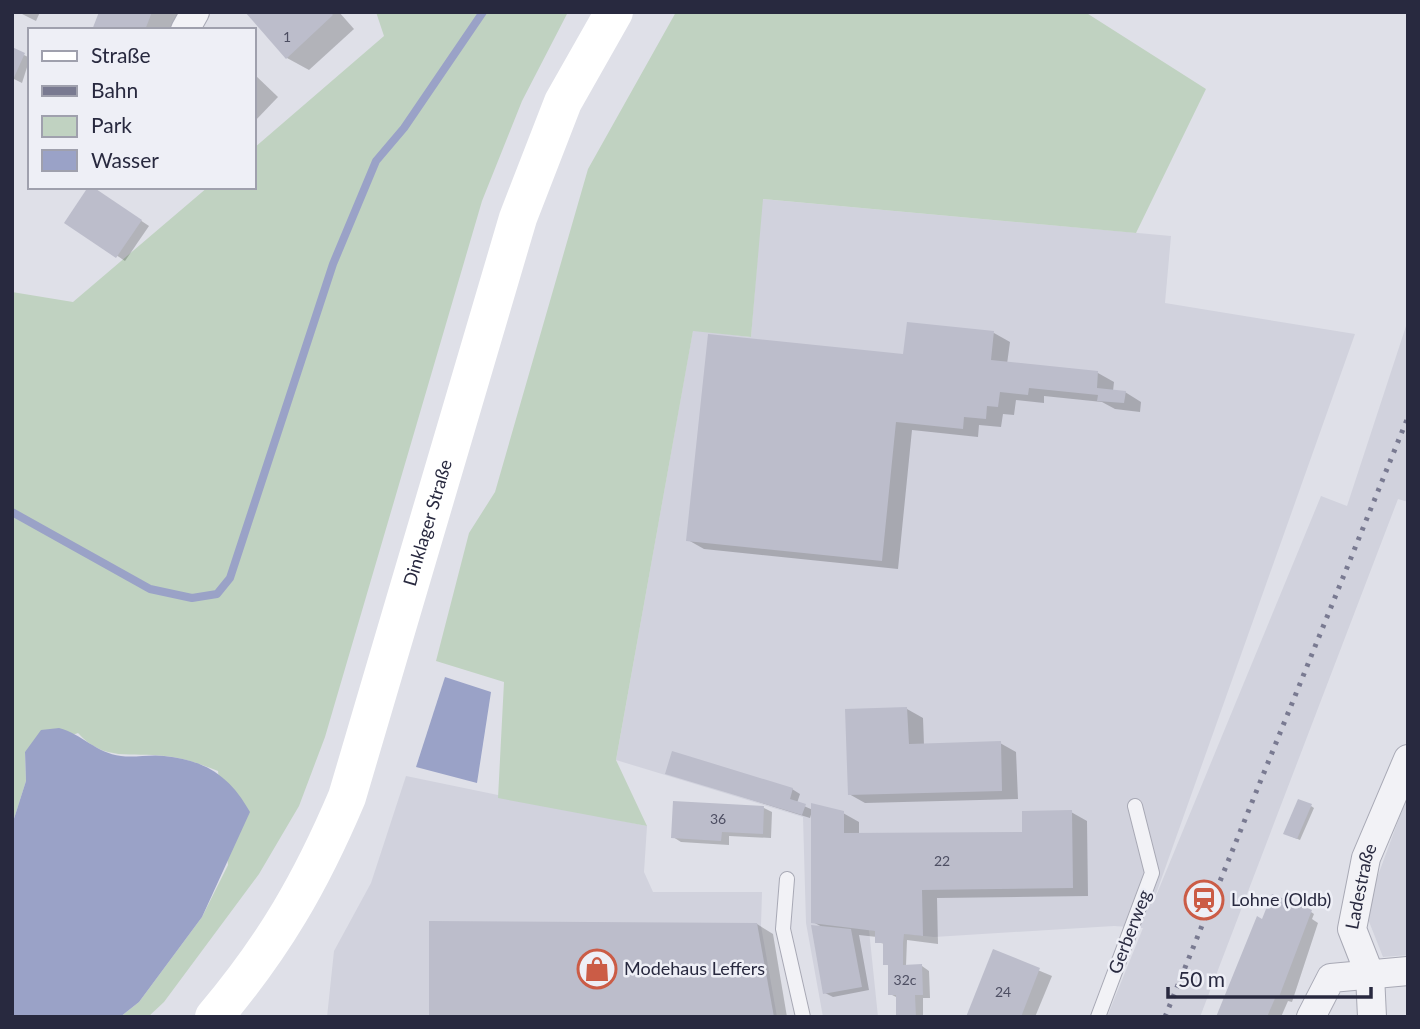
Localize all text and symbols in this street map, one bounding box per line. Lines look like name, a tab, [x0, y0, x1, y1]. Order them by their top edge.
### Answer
legend	[28, 28, 256, 189]
house number: 1	[283, 28, 291, 45]
text: Straße	[91, 42, 151, 67]
text: Bahn	[91, 77, 138, 102]
text: Park	[91, 112, 132, 137]
text: Wasser	[91, 147, 159, 172]
street label: Dinklager Straße	[398, 457, 456, 588]
house number: 36	[710, 810, 726, 827]
street label: Ladestraße	[1340, 840, 1381, 931]
house number: 22	[934, 852, 950, 869]
station icon: Lohne (Oldb)	[1183, 879, 1225, 921]
street label: Gerberweg	[1103, 887, 1155, 977]
place label: Lohne (Oldb)	[1231, 888, 1331, 910]
shop icon: Modehaus Leffers	[576, 948, 618, 990]
scale bar	[1168, 956, 1371, 1000]
place label: Modehaus Leffers	[624, 957, 765, 979]
text: 50 m	[1178, 966, 1225, 991]
house number: 32c	[894, 971, 917, 988]
house number: 24	[995, 983, 1011, 1000]

